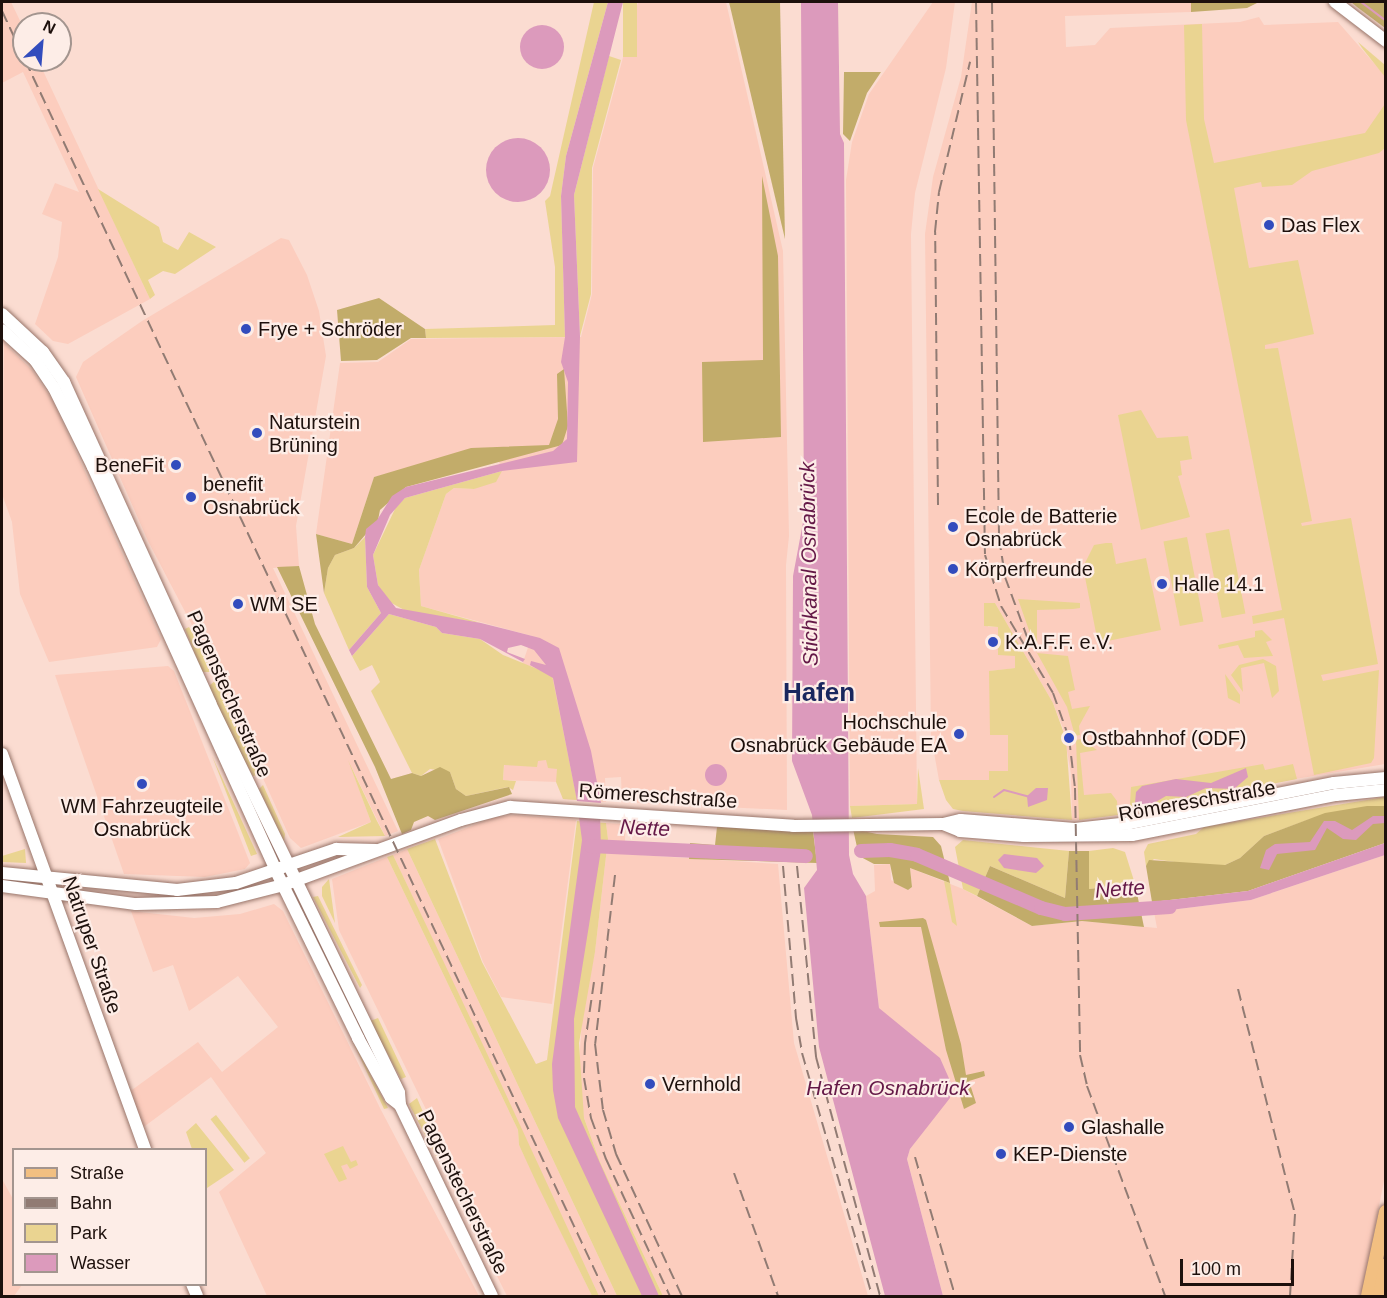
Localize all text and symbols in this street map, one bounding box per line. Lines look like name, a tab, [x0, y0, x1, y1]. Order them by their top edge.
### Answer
north arrow	[12, 12, 72, 72]
text: N	[40, 17, 58, 37]
place label: Das Flex	[1281, 213, 1360, 237]
marker: Das Flex	[1262, 218, 1276, 232]
place label: Frye + Schröder	[258, 317, 402, 341]
marker: Frye + Schröder	[239, 322, 253, 336]
place label: Naturstein Brüning	[269, 410, 360, 457]
marker: Naturstein Brüning	[250, 426, 264, 440]
place label: BeneFit	[95, 453, 164, 477]
marker: BeneFit	[169, 458, 183, 472]
water label: Stichkanal Osnabrück	[795, 462, 823, 666]
place label: benefit Osnabrück	[203, 473, 300, 520]
marker: benefit Osnabrück	[184, 490, 198, 504]
place label: Ecole de Batterie Osnabrück	[965, 504, 1117, 551]
marker: Ecole de Batterie Osnabrück	[946, 520, 960, 534]
place label: Körperfreunde	[965, 557, 1093, 581]
marker: Körperfreunde	[946, 562, 960, 576]
place label: Halle 14.1	[1174, 572, 1264, 596]
marker: Halle 14.1	[1155, 577, 1169, 591]
place label: WM SE	[250, 592, 318, 616]
marker: WM SE	[231, 597, 245, 611]
street label: Pagenstecherstraße	[181, 607, 277, 781]
place label: K.A.F.F. e.V.	[1005, 630, 1113, 654]
marker: K.A.F.F. e.V.	[986, 635, 1000, 649]
district label: Hafen	[783, 677, 855, 709]
place label: Hochschule Osnabrück Gebäude EA	[730, 710, 947, 757]
place label: Ostbahnhof (ODF)	[1082, 726, 1247, 750]
marker: Hochschule Osnabrück Gebäude EA	[952, 727, 966, 741]
marker: Ostbahnhof (ODF)	[1060, 729, 1078, 747]
street label: Römereschstraße	[1117, 775, 1277, 827]
marker: WM Fahrzeugteile Osnabrück	[135, 777, 149, 791]
street label: Römereschstraße	[578, 778, 738, 814]
place label: WM Fahrzeugteile Osnabrück	[61, 794, 223, 841]
water label: Nette	[619, 814, 671, 842]
street label: Natruper Straße	[57, 873, 127, 1017]
water label: Nette	[1094, 875, 1146, 903]
place label: Vernhold	[662, 1072, 741, 1096]
water label: Hafen Osnabrück	[806, 1075, 970, 1101]
marker: Vernhold	[643, 1077, 657, 1091]
street label: Pagenstecherstraße	[413, 1106, 513, 1278]
place label: Glashalle	[1081, 1115, 1164, 1139]
marker: Glashalle	[1062, 1120, 1076, 1134]
place label: KEP-Dienste	[1013, 1142, 1127, 1166]
marker: KEP-Dienste	[994, 1147, 1008, 1161]
legend	[12, 1148, 207, 1286]
text: Straße	[70, 1163, 124, 1183]
text: Bahn	[70, 1193, 112, 1213]
text: Park	[70, 1223, 107, 1243]
scale bar	[1183, 1247, 1297, 1285]
text: Wasser	[70, 1253, 130, 1273]
text: 100 m	[1191, 1259, 1241, 1279]

